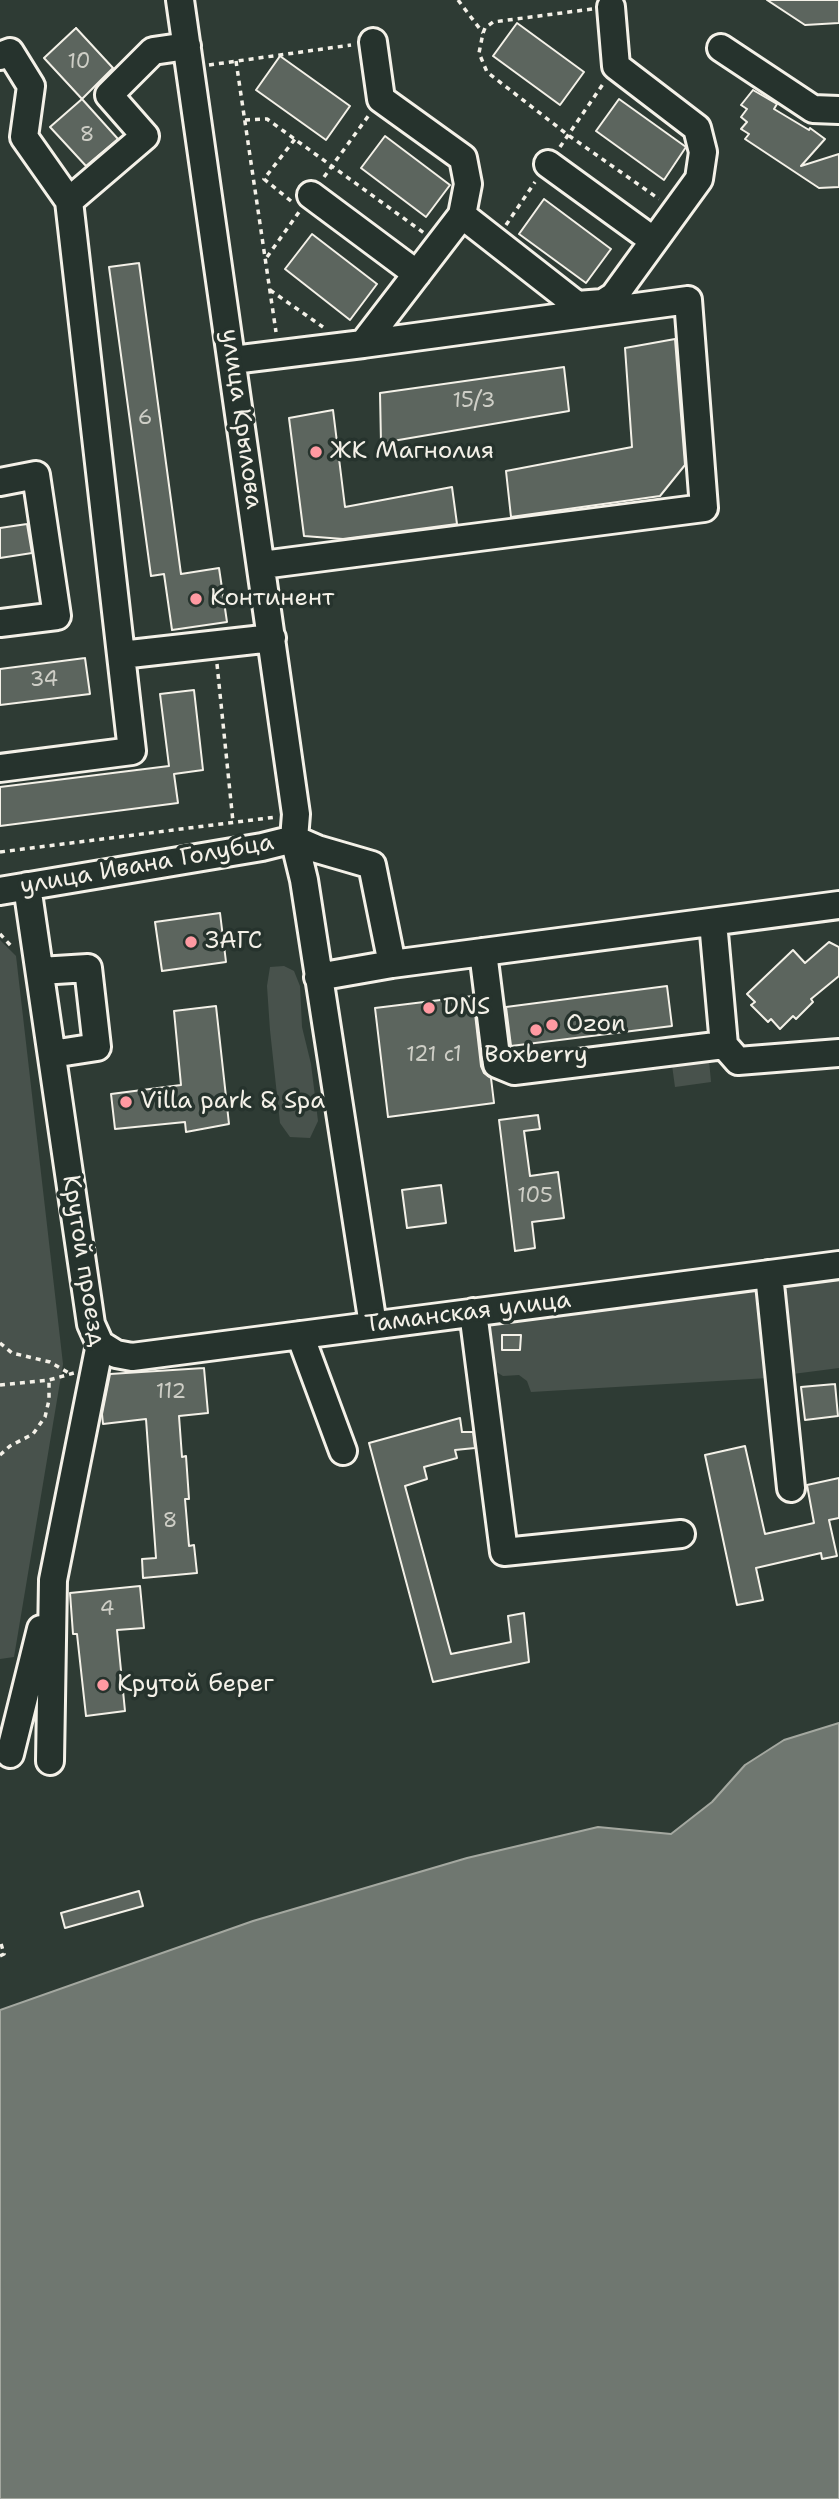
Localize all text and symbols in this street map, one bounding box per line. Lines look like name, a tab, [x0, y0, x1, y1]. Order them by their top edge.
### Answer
house number: 10	[68, 50, 90, 76]
house number: 8	[80, 123, 94, 149]
street label: улица Крылова	[214, 327, 268, 511]
house number: 15/3	[453, 389, 495, 415]
house number: 6	[138, 406, 152, 432]
place label: ЖК Магнолия	[330, 438, 494, 466]
marker: ЖК Магнолия	[308, 444, 324, 460]
place label: Континент	[210, 585, 334, 613]
marker: Континент	[188, 591, 204, 607]
house number: 34	[30, 668, 58, 694]
street label: улица Ивана Голубца	[18, 828, 276, 902]
place label: ЗАГС	[205, 928, 262, 956]
marker: ЗАГС	[183, 934, 199, 950]
place label: DNS	[443, 994, 490, 1022]
marker: DNS	[421, 1000, 437, 1016]
place label: Ozon	[566, 1011, 626, 1039]
marker: Ozon	[544, 1017, 560, 1033]
marker: Boxberry	[528, 1022, 544, 1038]
place label: Boxberry	[484, 1042, 588, 1070]
house number: 121 с1	[406, 1043, 462, 1069]
place label: Villa park & Spa	[140, 1088, 325, 1116]
marker: Villa park & Spa	[118, 1094, 134, 1110]
street label: Крутой проезд	[55, 1173, 111, 1349]
house number: 105	[517, 1184, 553, 1210]
street label: Таманская улица	[363, 1286, 573, 1340]
house number: 112	[156, 1380, 186, 1406]
house number: 8	[163, 1509, 177, 1535]
house number: 4	[100, 1597, 114, 1623]
place label: Крутой берег	[117, 1671, 274, 1699]
marker: Крутой берег	[95, 1677, 111, 1693]

